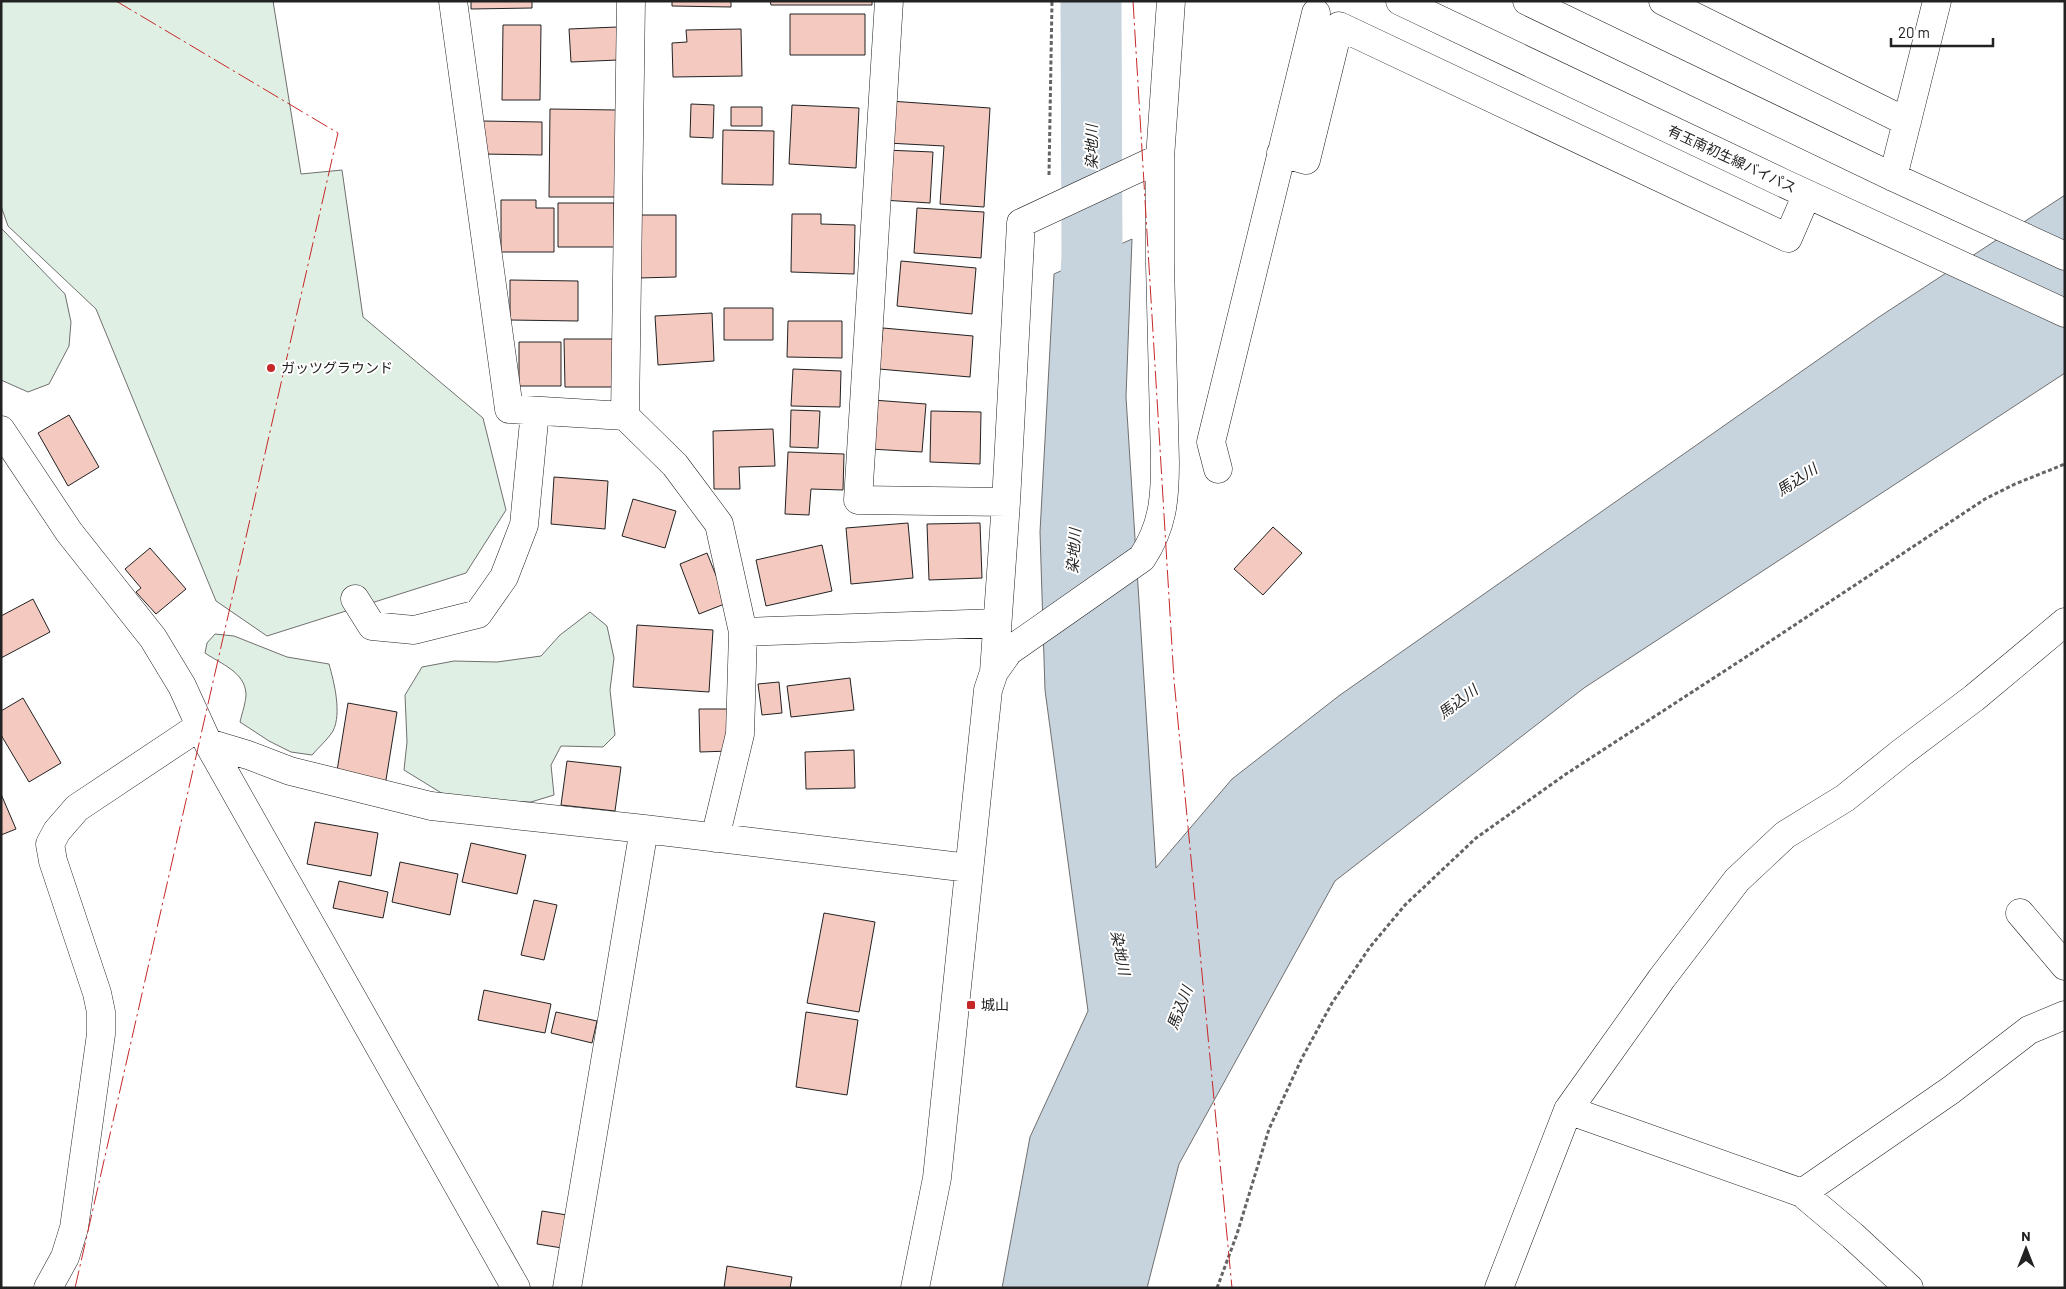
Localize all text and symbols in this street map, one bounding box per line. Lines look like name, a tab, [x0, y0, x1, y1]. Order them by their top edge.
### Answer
scale bar	[1891, 15, 1994, 47]
text: 20 m	[1898, 23, 1930, 41]
street label: 有玉南初生線バイパス	[1665, 121, 1799, 196]
water label: 染地川	[1082, 123, 1100, 170]
place label: ガッツグラウンド	[281, 359, 393, 376]
marker: ガッツグラウンド	[265, 362, 277, 374]
water label: 馬込川	[1773, 458, 1822, 499]
water label: 染地川	[1062, 526, 1084, 574]
water label: 馬込川	[1434, 679, 1482, 722]
water label: 染地川	[1108, 929, 1134, 979]
water label: 馬込川	[1163, 982, 1196, 1032]
place label: 城山	[981, 996, 1009, 1013]
marker: 城山	[965, 999, 977, 1011]
north arrow	[2001, 1224, 2051, 1274]
text: N	[2021, 1227, 2031, 1244]

